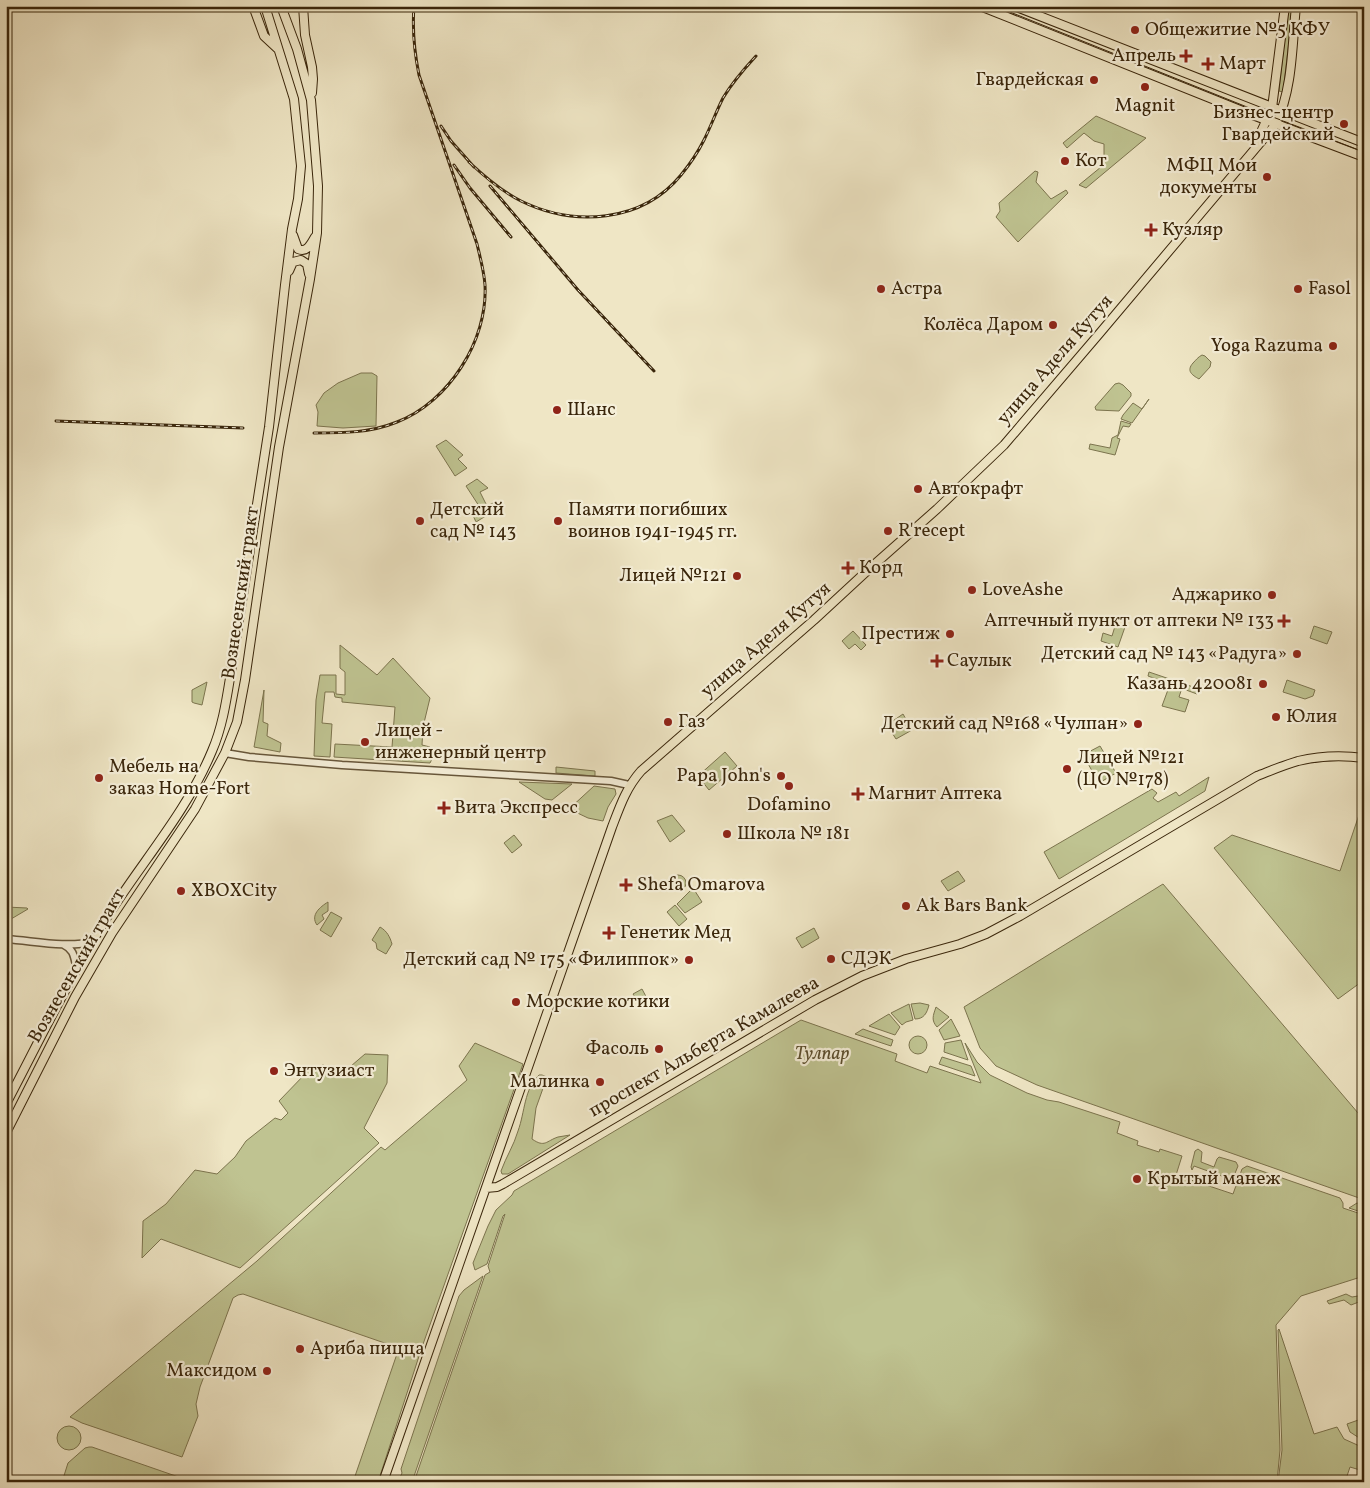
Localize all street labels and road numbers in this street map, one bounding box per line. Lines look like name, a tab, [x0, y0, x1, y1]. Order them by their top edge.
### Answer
street label: улица Аделя Кутуя	[991, 289, 1119, 431]
street label: Вознесенский тракт	[216, 504, 266, 681]
street label: улица Аделя Кутуя	[695, 576, 837, 704]
street label: Вознесенский тракт	[22, 884, 132, 1048]
street label: проспект Альберта Камалеева	[584, 970, 824, 1124]

